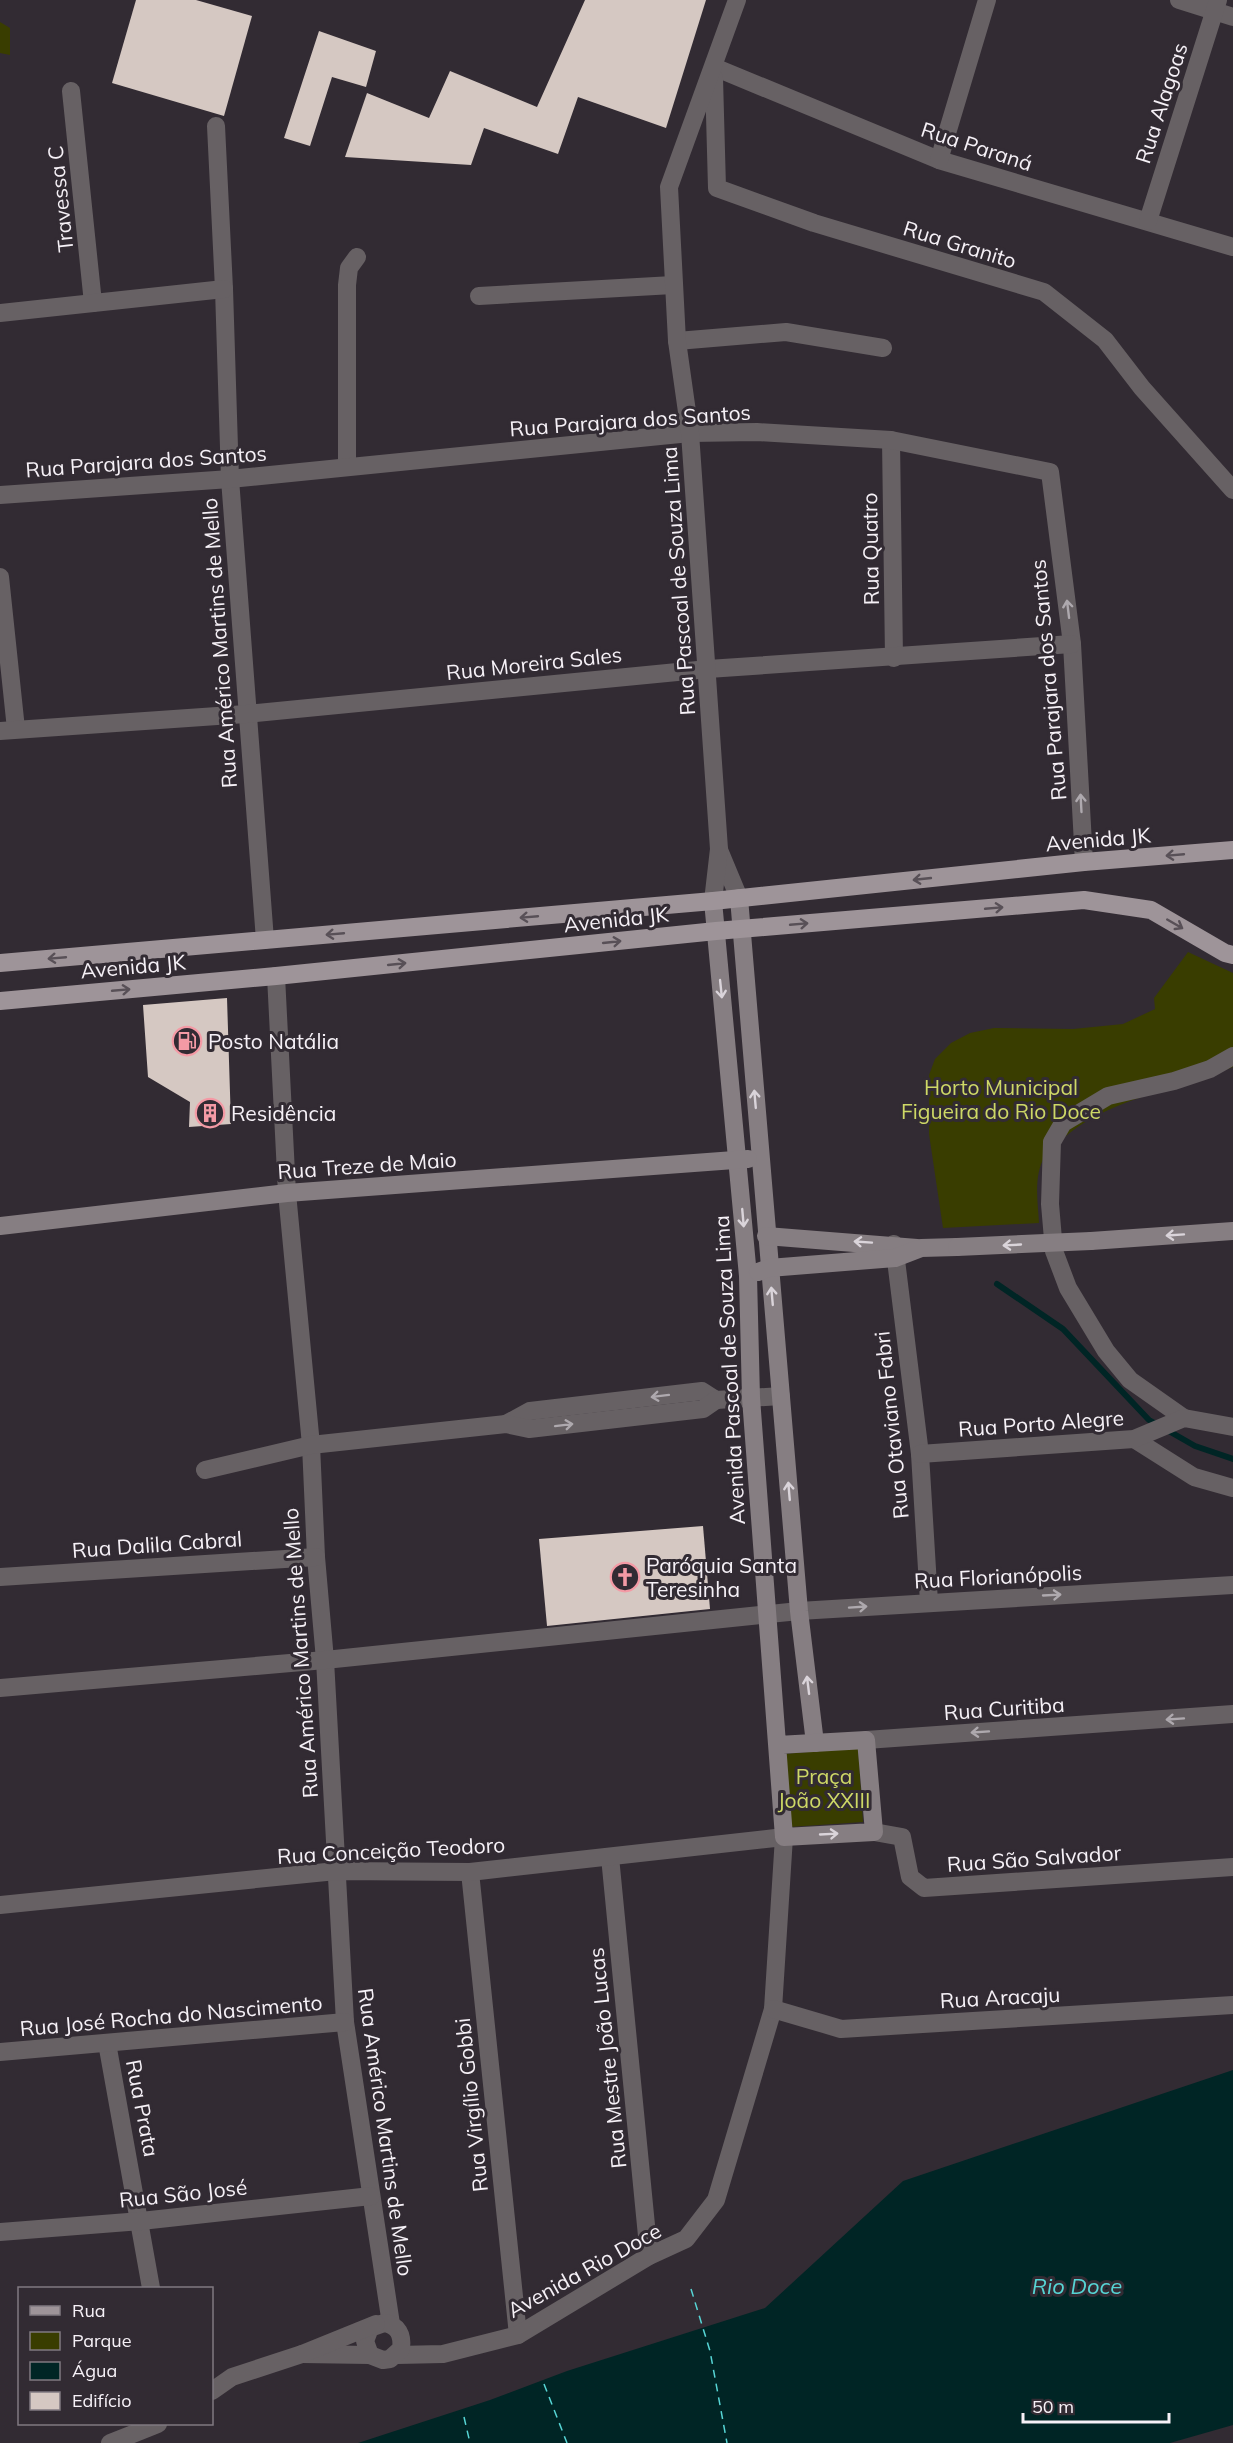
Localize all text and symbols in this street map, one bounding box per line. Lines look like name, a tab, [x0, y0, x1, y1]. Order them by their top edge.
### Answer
street label: Rua Alagoas	[1129, 39, 1193, 167]
street label: Rua Paraná	[918, 116, 1036, 176]
street label: Travessa C	[41, 145, 79, 253]
street label: Rua Granito	[900, 215, 1020, 273]
street label: Rua Parajara dos Santos	[508, 399, 752, 441]
street label: Rua Parajara dos Santos	[24, 440, 268, 482]
street label: Rua Pascoal de Souza Lima	[656, 446, 700, 716]
street label: Rua Quatro	[856, 493, 884, 605]
street label: Rua Américo Martins de Mello	[196, 497, 242, 789]
street label: Rua Parajara dos Santos	[1025, 558, 1071, 802]
one-way arrow	[1062, 599, 1073, 619]
street label: Rua Moreira Sales	[445, 641, 623, 685]
one-way arrow	[1075, 794, 1086, 814]
street label: Avenida JK	[1044, 821, 1152, 857]
one-way arrow	[1165, 849, 1185, 860]
one-way arrow	[912, 874, 932, 885]
street label: Avenida JK	[562, 900, 671, 937]
one-way arrow	[983, 902, 1003, 913]
one-way arrow	[520, 912, 539, 923]
one-way arrow	[789, 918, 809, 929]
one-way arrow	[1166, 918, 1183, 930]
one-way arrow	[325, 929, 345, 940]
one-way arrow	[601, 936, 621, 947]
street label: Avenida JK	[79, 948, 187, 984]
one-way arrow	[47, 953, 67, 964]
one-way arrow	[386, 958, 406, 969]
one-way arrow	[716, 979, 727, 999]
one-way arrow	[111, 984, 130, 995]
fuel station icon: Posto Natália	[171, 1025, 203, 1057]
place label: Posto Natália	[208, 1028, 339, 1054]
park label: Horto Municipal Figueira do Rio Doce	[901, 1074, 1101, 1124]
one-way arrow	[749, 1090, 760, 1110]
building icon: Residência	[194, 1097, 226, 1129]
place label: Residência	[231, 1100, 336, 1126]
street label: Rua Treze de Maio	[277, 1146, 457, 1184]
one-way arrow	[738, 1207, 749, 1227]
street label: Avenida Pascoal de Souza Lima	[708, 1215, 750, 1525]
one-way arrow	[1165, 1230, 1185, 1241]
one-way arrow	[854, 1237, 874, 1248]
one-way arrow	[1002, 1239, 1022, 1250]
one-way arrow	[766, 1287, 777, 1307]
street label: Rua Otaviano Fabri	[868, 1330, 914, 1520]
one-way arrow	[651, 1391, 670, 1402]
street label: Rua Porto Alegre	[957, 1404, 1125, 1442]
one-way arrow	[554, 1419, 573, 1430]
one-way arrow	[783, 1481, 794, 1501]
street label: Rua Américo Martins de Mello	[277, 1507, 323, 1799]
street label: Rua Dalila Cabral	[71, 1525, 243, 1563]
place label: Paróquia Santa Teresinha	[646, 1552, 797, 1602]
street label: Rua Florianópolis	[913, 1559, 1083, 1593]
church icon: Paróquia Santa Teresinha	[609, 1561, 641, 1593]
one-way arrow	[1042, 1590, 1062, 1601]
one-way arrow	[847, 1601, 867, 1612]
one-way arrow	[802, 1675, 813, 1695]
street label: Rua Curitiba	[943, 1691, 1065, 1725]
one-way arrow	[1165, 1713, 1185, 1724]
one-way arrow	[971, 1727, 991, 1738]
park label: Praça João XXIII	[778, 1763, 870, 1813]
one-way arrow	[819, 1829, 839, 1840]
street label: Rua Conceição Teodoro	[276, 1831, 506, 1869]
street label: Rua São Salvador	[946, 1839, 1122, 1877]
street label: Rua Mestre João Lucas	[582, 1946, 632, 2170]
street label: Rua Aracaju	[939, 1981, 1061, 2013]
street label: Rua Américo Martins de Mello	[353, 1986, 419, 2278]
street label: Rua José Rocha do Nascimento	[19, 1989, 323, 2041]
street label: Rua Virgílio Gobbi	[449, 2017, 493, 2193]
street label: Rua Prata	[121, 2057, 165, 2159]
street label: Rua São José	[118, 2173, 248, 2213]
street label: Avenida Rio Doce	[503, 2217, 665, 2323]
water label: Rio Doce	[1032, 2272, 1122, 2300]
legend	[18, 2287, 213, 2425]
text: Rua	[72, 2299, 106, 2322]
text: Parque	[72, 2329, 131, 2352]
text: Água	[72, 2359, 117, 2382]
scale bar	[1023, 2386, 1168, 2424]
text: Edifício	[72, 2389, 131, 2412]
text: 50 m	[1032, 2395, 1074, 2418]

